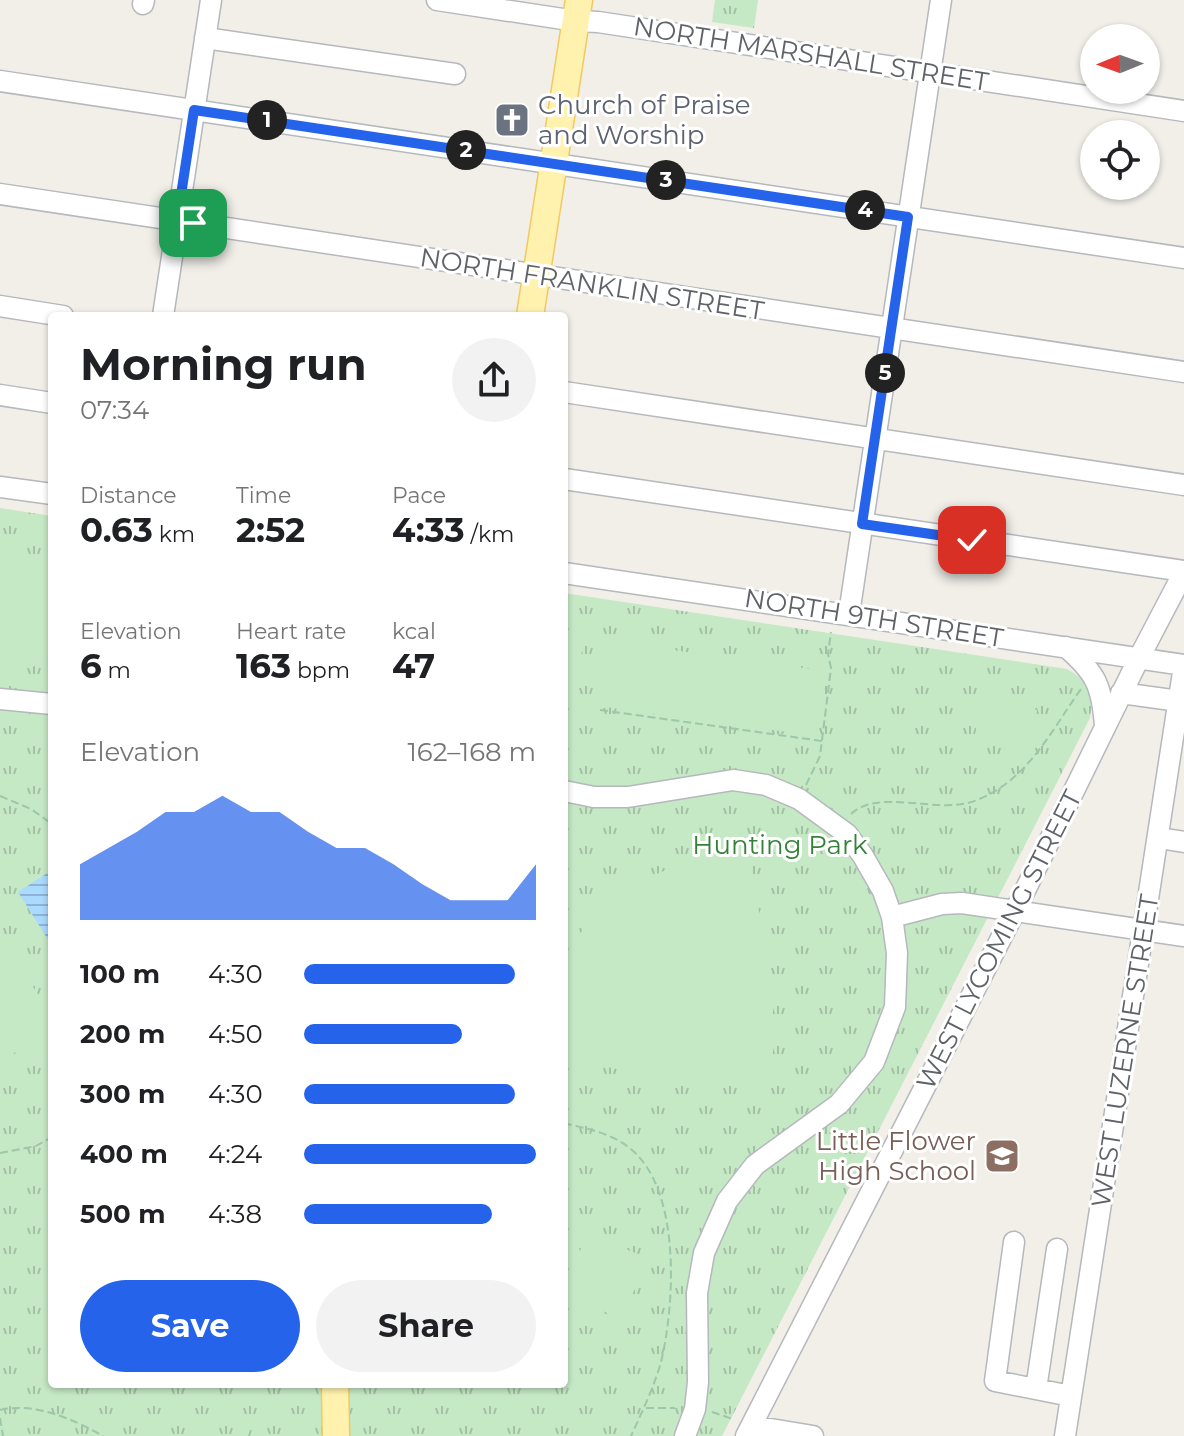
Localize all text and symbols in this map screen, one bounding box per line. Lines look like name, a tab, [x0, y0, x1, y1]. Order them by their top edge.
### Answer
street label: NORTH MARSHALL STREET	[631, 10, 991, 98]
north arrow	[1080, 24, 1160, 104]
map controls	[1080, 24, 1160, 200]
place label: Church of Praise and Worship	[538, 89, 751, 151]
pin: 1	[247, 100, 287, 140]
church icon: Church of Praise and Worship	[493, 101, 531, 139]
text: 1	[263, 106, 271, 133]
button: locate	[1080, 120, 1160, 200]
pin: 2	[446, 130, 486, 170]
text: 2	[460, 136, 472, 163]
pin: 3	[646, 160, 686, 200]
text: 3	[659, 166, 673, 193]
pin	[159, 189, 227, 257]
pin: 4	[845, 190, 885, 230]
text: 4	[857, 196, 873, 223]
icon: arrive	[171, 201, 215, 245]
street label: NORTH FRANKLIN STREET	[418, 241, 767, 327]
text: Morning run	[80, 337, 367, 391]
button: share	[452, 338, 536, 422]
pin: 5	[865, 353, 905, 393]
text: 5	[878, 359, 892, 386]
text: 07:34	[80, 394, 149, 426]
text: Distance	[80, 482, 177, 509]
text: Time	[236, 482, 291, 509]
text: Pace	[392, 482, 446, 509]
pin	[938, 506, 1006, 574]
text: 0.63	[80, 509, 153, 551]
text: 2:52	[236, 509, 305, 551]
text: 4:33	[392, 509, 465, 551]
icon: check	[950, 518, 994, 562]
text: km	[153, 521, 195, 548]
text: /km	[465, 521, 514, 548]
street label: NORTH 9TH STREET	[742, 582, 1006, 654]
text: Elevation	[80, 618, 182, 645]
text: Heart rate	[236, 618, 346, 645]
text: kcal	[392, 618, 436, 645]
text: 6	[80, 645, 102, 687]
text: 163	[236, 645, 291, 687]
text: 47	[392, 645, 435, 687]
text: m	[102, 657, 131, 684]
text: bpm	[291, 657, 350, 684]
text: Elevation	[80, 736, 200, 768]
text: 162–168 m	[407, 736, 536, 768]
street label: WEST LYCOMING STREET	[909, 785, 1089, 1095]
park label: Hunting Park	[692, 829, 868, 861]
street label: WEST LUZERNE STREET	[1084, 892, 1166, 1210]
text: 100 m	[80, 958, 160, 990]
text: 4:30	[208, 958, 263, 990]
text: 200 m	[80, 1018, 165, 1050]
text: 4:50	[208, 1018, 263, 1050]
text: 300 m	[80, 1078, 165, 1110]
text: 4:30	[208, 1078, 263, 1110]
place label: Little Flower High School	[816, 1125, 976, 1187]
school or university icon: Little Flower High School	[983, 1137, 1021, 1175]
text: 400 m	[80, 1138, 168, 1170]
text: 4:24	[208, 1138, 262, 1170]
text: 500 m	[80, 1198, 165, 1230]
text: 4:38	[208, 1198, 262, 1230]
button: Save	[80, 1280, 300, 1372]
button: Share	[316, 1280, 536, 1372]

